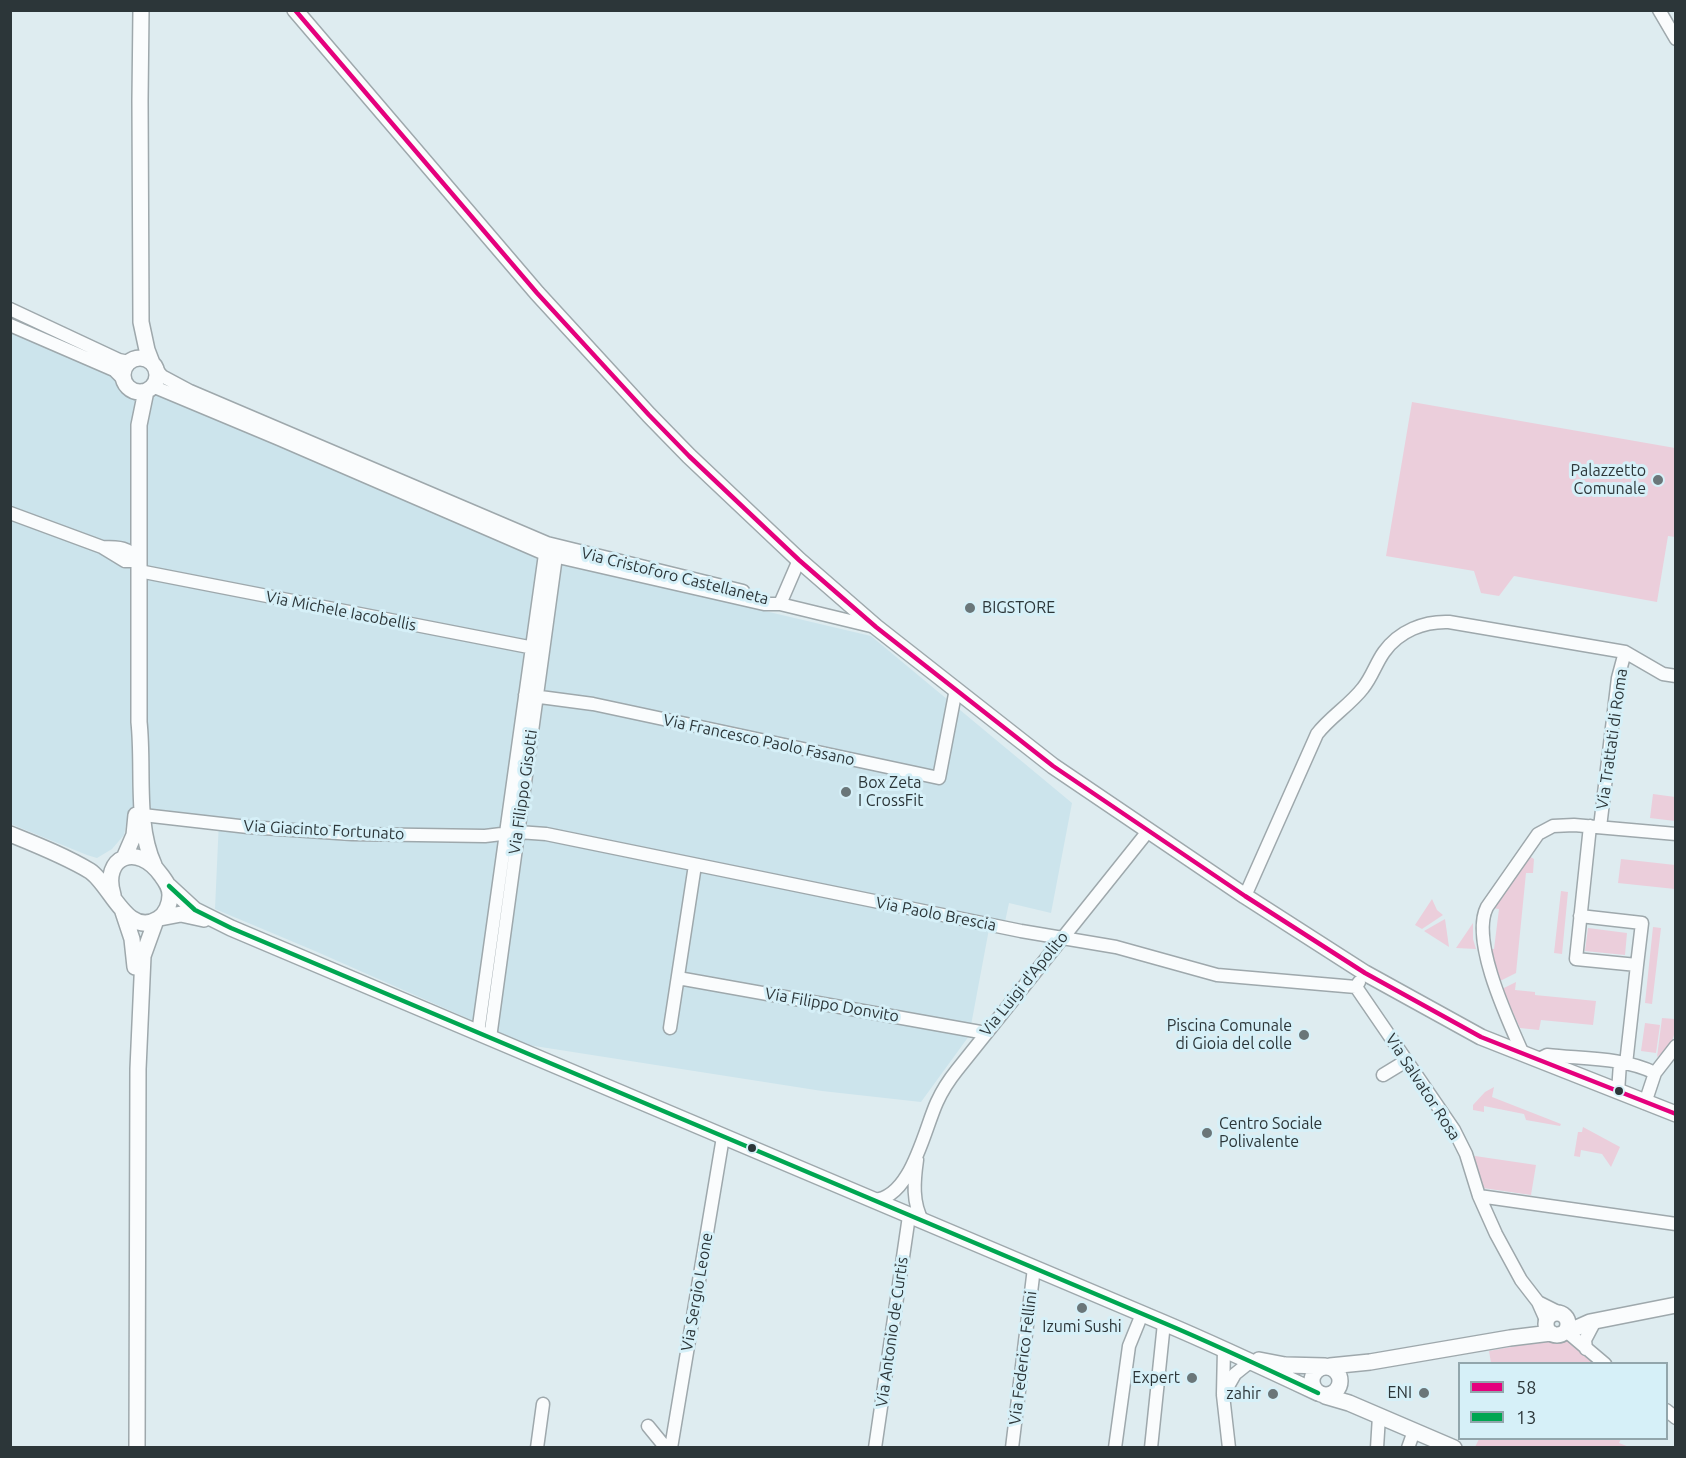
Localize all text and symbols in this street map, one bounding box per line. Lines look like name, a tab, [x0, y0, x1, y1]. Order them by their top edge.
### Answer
place label: Palazzetto Comunale	[1571, 461, 1646, 499]
marker: Palazzetto Comunale	[1651, 473, 1665, 487]
street label: Via Cristoforo Castellaneta	[579, 543, 771, 609]
street label: Via Michele Iacobellis	[264, 587, 418, 635]
place label: BIGSTORE	[982, 598, 1055, 618]
marker: BIGSTORE	[963, 601, 977, 615]
street label: Via Trattati di Roma	[1593, 667, 1631, 811]
street label: Via Francesco Paolo Fasano	[661, 710, 857, 770]
street label: Via Filippo Gisotti	[505, 728, 541, 856]
place label: Box Zeta I CrossFit	[858, 773, 923, 811]
marker: Box Zeta I CrossFit	[839, 785, 853, 799]
street label: Via Giacinto Fortunato	[243, 816, 405, 844]
street label: Via Paolo Brescia	[874, 893, 998, 935]
street label: Via Luigi d'Apolito	[976, 928, 1072, 1040]
street label: Via Filippo Donvito	[764, 984, 900, 1026]
place label: Piscina Comunale di Gioia del colle	[1167, 1016, 1292, 1054]
marker: Piscina Comunale di Gioia del colle	[1297, 1028, 1311, 1042]
street label: Via Salvator Rosa	[1381, 1030, 1465, 1144]
unlabelled marker	[1613, 1085, 1625, 1097]
place label: Centro Sociale Polivalente	[1219, 1114, 1322, 1152]
marker: Centro Sociale Polivalente	[1200, 1126, 1214, 1140]
unlabelled marker	[746, 1142, 758, 1154]
street label: Via Sergio Leone	[677, 1231, 717, 1353]
street label: Via Antonio de Curtis	[872, 1256, 912, 1408]
street label: Via Federico Fellini	[1005, 1290, 1041, 1426]
marker: Izumi Sushi	[1075, 1301, 1089, 1315]
place label: Izumi Sushi	[1042, 1317, 1122, 1337]
legend	[1458, 1362, 1668, 1440]
place label: Expert	[1132, 1368, 1180, 1388]
marker: Expert	[1185, 1371, 1199, 1385]
text: 58	[1516, 1377, 1536, 1397]
place label: ENI	[1388, 1383, 1412, 1403]
place label: zahir	[1226, 1384, 1261, 1404]
marker: ENI	[1417, 1386, 1431, 1400]
marker: zahir	[1266, 1387, 1280, 1401]
text: 13	[1516, 1407, 1536, 1427]

